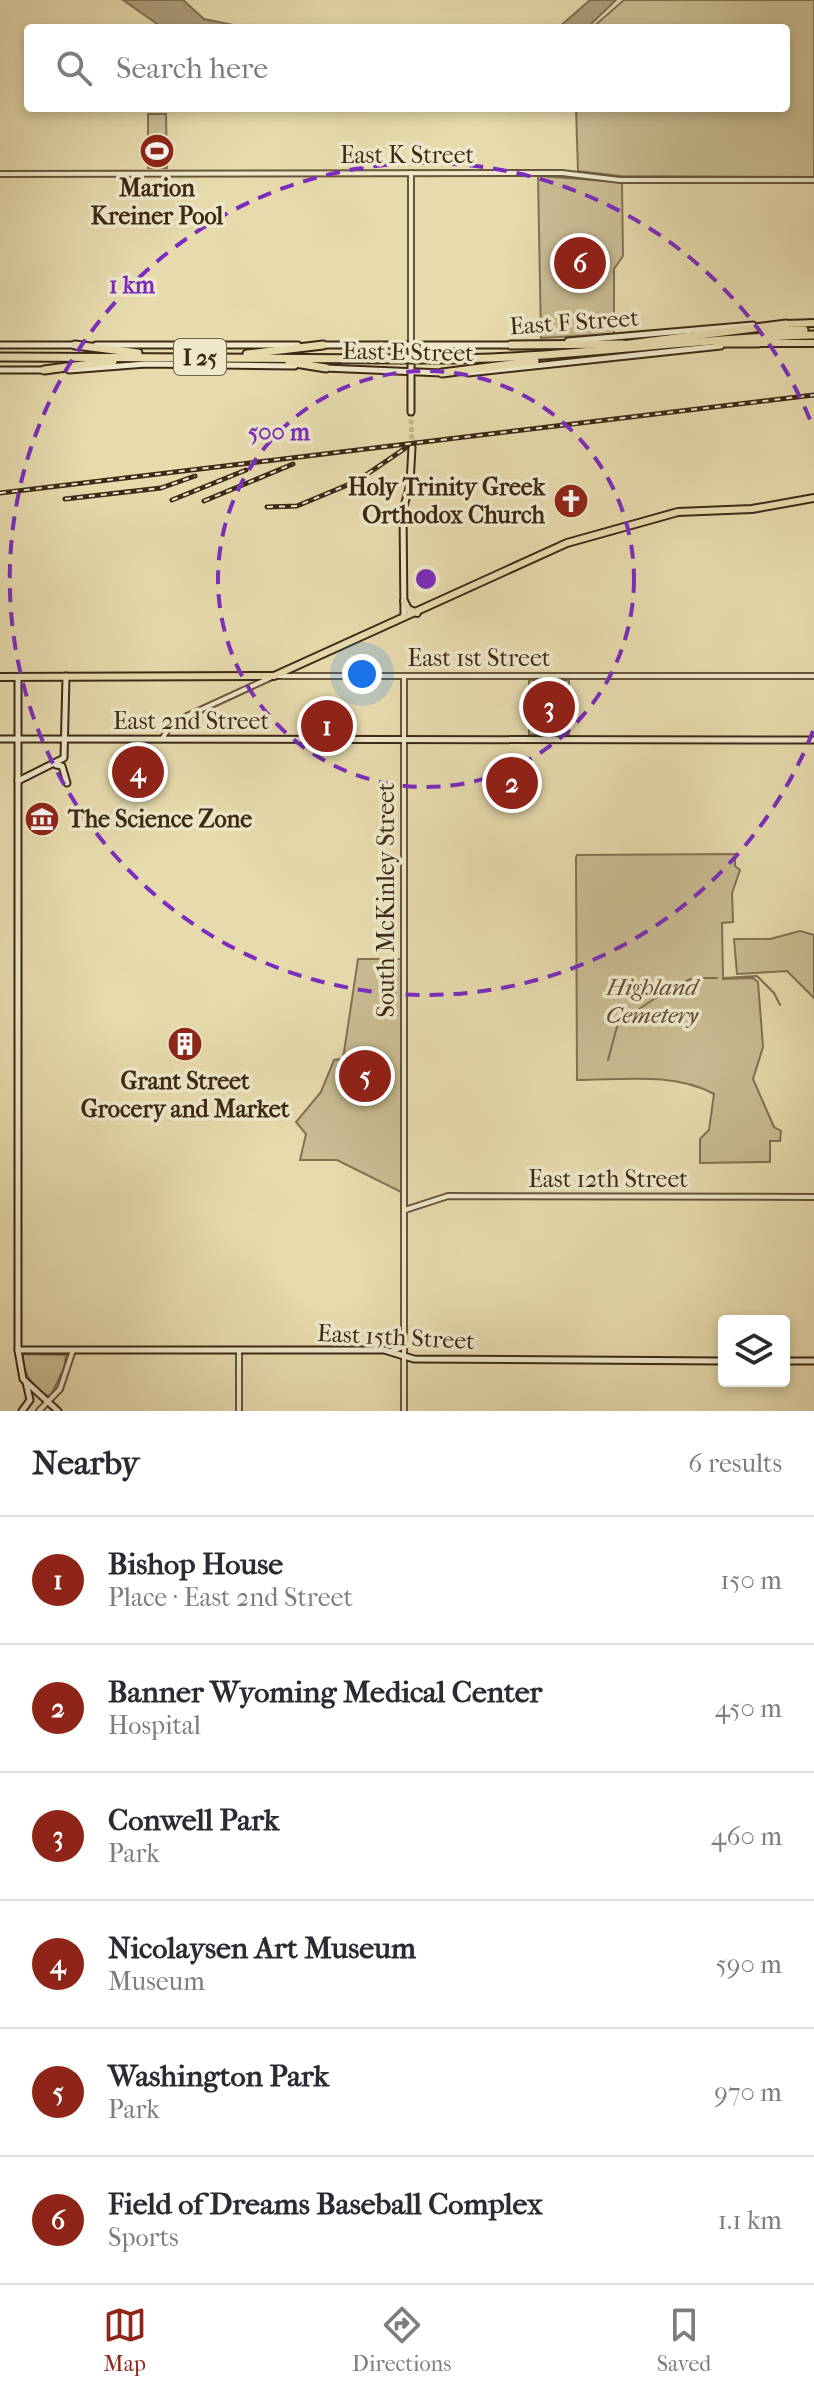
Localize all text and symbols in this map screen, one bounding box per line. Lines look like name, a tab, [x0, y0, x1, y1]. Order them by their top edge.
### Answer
search box	[24, 24, 790, 112]
icon: search	[52, 46, 96, 90]
text: Search here	[116, 51, 268, 86]
sports icon: Marion Kreiner Pool	[138, 132, 176, 170]
street label: East K Street	[340, 141, 475, 169]
place label: Marion Kreiner Pool	[91, 174, 223, 230]
pin: 6	[554, 233, 606, 293]
text: 1 km	[109, 271, 156, 299]
street label: East F Street	[508, 303, 640, 340]
street label: East E Street	[342, 337, 474, 367]
road number: I 25	[174, 339, 226, 375]
text: 500 m	[248, 418, 311, 446]
place label: Holy Trinity Greek Orthodox Church	[348, 473, 546, 529]
church icon: Holy Trinity Greek Orthodox Church	[552, 482, 590, 520]
centre of rings	[412, 565, 440, 593]
street label: East 1st Street	[408, 644, 551, 672]
your location	[342, 654, 382, 694]
pin: 3	[523, 677, 575, 737]
pin: 1	[301, 696, 353, 756]
street label: East 2nd Street	[113, 707, 269, 735]
pin: 4	[112, 742, 164, 802]
pin: 2	[486, 753, 538, 813]
street label: South McKinley Street	[372, 782, 400, 1017]
museum icon: The Science Zone	[23, 800, 61, 838]
place label: The Science Zone	[67, 805, 252, 833]
park label: Highland Cemetery	[605, 973, 700, 1029]
building icon: Grant Street Grocery and Market	[166, 1025, 204, 1063]
pin: 5	[339, 1046, 391, 1106]
place label: Grant Street Grocery and Market	[81, 1067, 290, 1123]
street label: East 12th Street	[528, 1165, 688, 1193]
map controls	[718, 1315, 790, 1387]
button: layers	[718, 1315, 790, 1387]
street label: East 15th Street	[317, 1319, 476, 1355]
text: Nearby	[32, 1443, 139, 1483]
text: 6 results	[688, 1448, 782, 1479]
text: Bishop House	[108, 1547, 283, 1582]
text: 1	[53, 1565, 63, 1596]
text: 150 m	[720, 1565, 782, 1596]
text: Place · East 2nd Street	[108, 1582, 353, 1613]
text: Banner Wyoming Medical Center	[108, 1675, 542, 1710]
text: 2	[51, 1693, 65, 1724]
text: 450 m	[715, 1693, 782, 1724]
text: Hospital	[108, 1710, 201, 1741]
text: Conwell Park	[108, 1803, 279, 1838]
text: 3	[53, 1821, 63, 1852]
text: 460 m	[711, 1821, 782, 1852]
text: Park	[108, 1838, 160, 1869]
text: Nicolaysen Art Museum	[108, 1931, 416, 1966]
text: 4	[50, 1949, 66, 1980]
text: 590 m	[716, 1949, 782, 1980]
text: Museum	[108, 1966, 205, 1997]
text: Washington Park	[108, 2059, 329, 2094]
text: 5	[52, 2077, 64, 2108]
text: 970 m	[714, 2077, 782, 2108]
text: Park	[108, 2094, 160, 2125]
text: Field of Dreams Baseball Complex	[108, 2187, 543, 2222]
text: 6	[51, 2205, 65, 2236]
text: 1.1 km	[718, 2205, 782, 2236]
text: Sports	[108, 2222, 179, 2253]
tab: Map	[103, 2303, 147, 2377]
tab: Directions	[352, 2303, 451, 2377]
tab: Saved	[657, 2303, 711, 2377]

